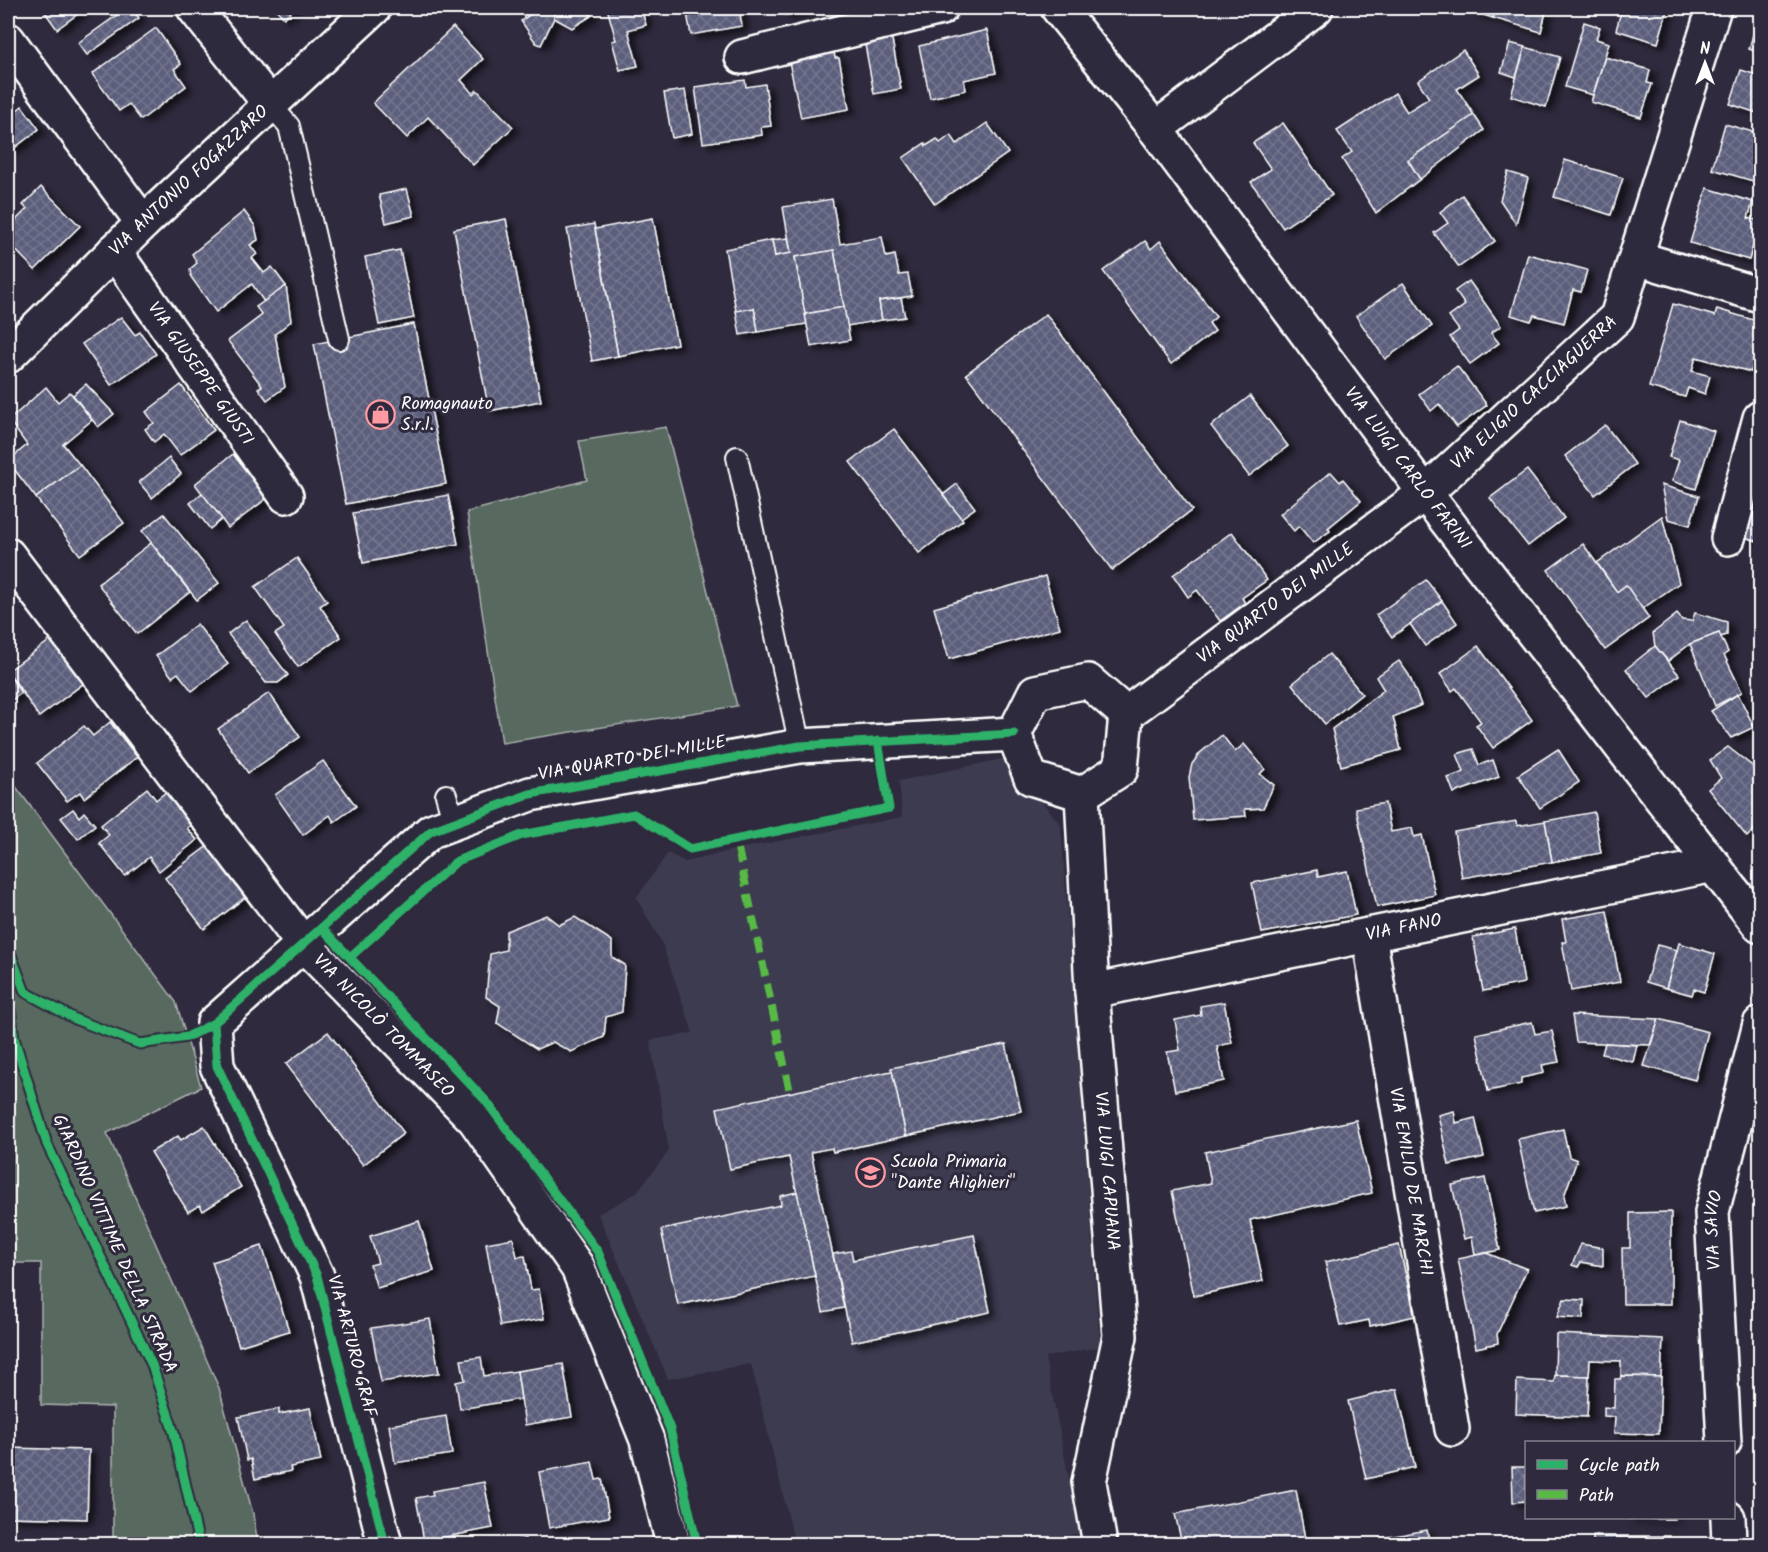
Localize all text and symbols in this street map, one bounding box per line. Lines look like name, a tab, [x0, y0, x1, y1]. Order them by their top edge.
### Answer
north arrow	[1675, 33, 1735, 93]
text: N	[1700, 37, 1710, 62]
street label: VIA ANTONIO FOGAZZARO	[102, 98, 276, 263]
street label: VIA GIUSEPPE GIUSTI	[139, 296, 261, 452]
street label: VIA ELIGIO CACCIAGUERRA	[1444, 308, 1625, 477]
street label: VIA LUIGI CARLO FARINI	[1336, 381, 1479, 556]
place label: Romagnauto S.r.l.	[401, 390, 493, 440]
shop icon: Romagnauto S.r.l.	[364, 398, 396, 430]
street label: VIA QUARTO DEI MILLE	[1191, 535, 1361, 672]
street label: VIA QUARTO DEI MILLE	[536, 728, 728, 790]
street label: VIA FANO	[1363, 906, 1444, 950]
street label: VIA NICOLÒ TOMMASEO	[306, 947, 461, 1105]
street label: VIA EMILIO DE MARCHI	[1380, 1085, 1441, 1278]
street label: VIA LUIGI CAPUANA	[1086, 1090, 1128, 1252]
street label: GIARDINO VITTIME DELLA STRADA	[44, 1110, 184, 1378]
place label: Scuola Primaria "Dante Alighieri"	[891, 1148, 1015, 1198]
school or university icon: Scuola Primaria "Dante Alighieri"	[854, 1156, 886, 1188]
street label: VIA SAVIO	[1697, 1187, 1731, 1271]
street label: VIA ARTURO GRAF	[318, 1272, 384, 1422]
legend	[1525, 1441, 1735, 1519]
text: Cycle path	[1579, 1452, 1660, 1481]
text: Path	[1579, 1482, 1614, 1511]

